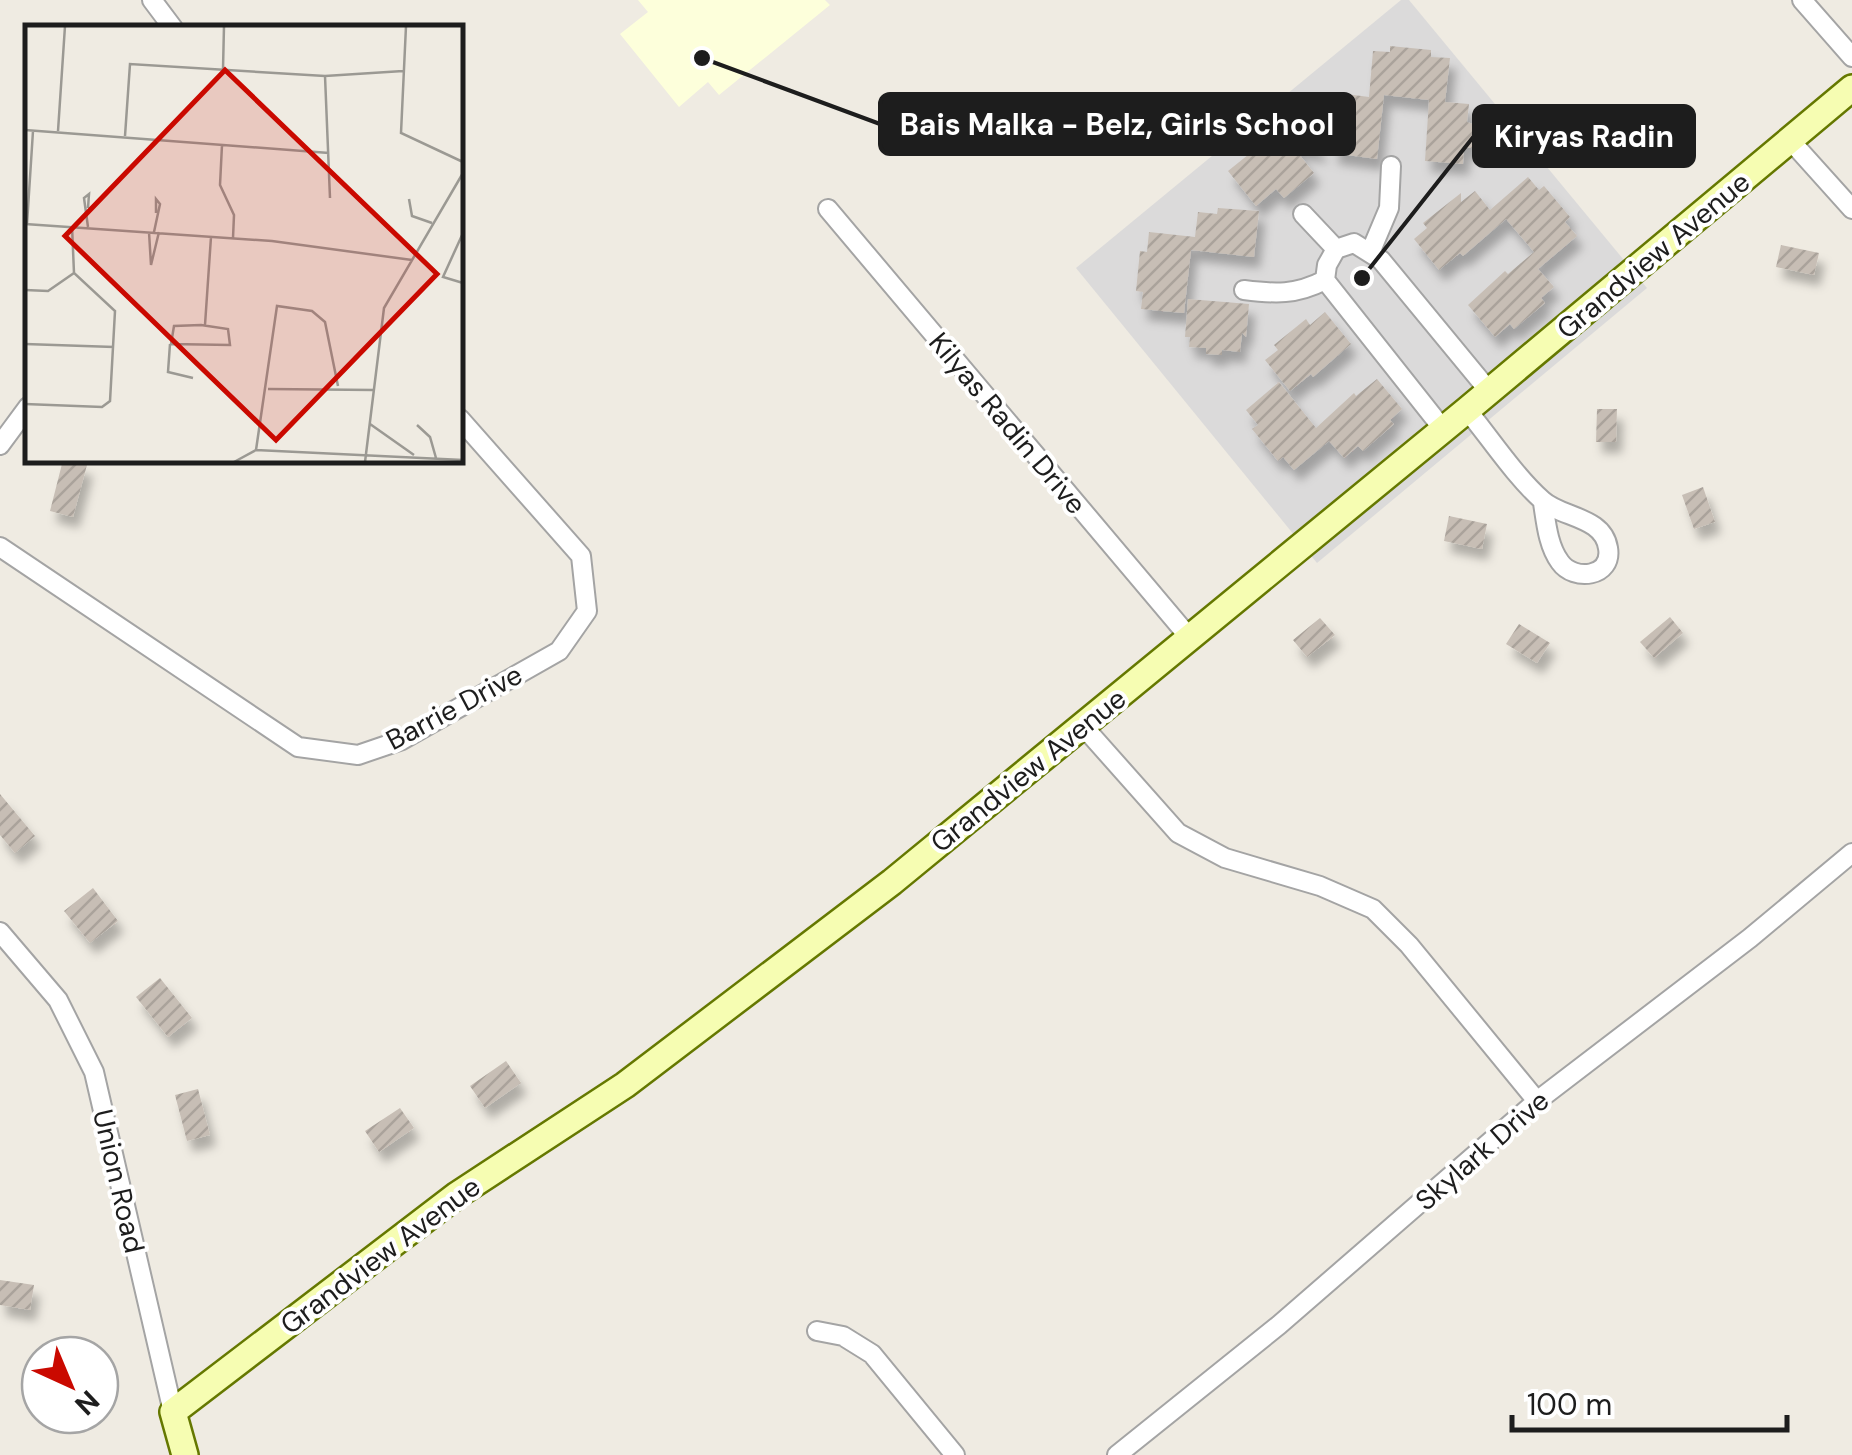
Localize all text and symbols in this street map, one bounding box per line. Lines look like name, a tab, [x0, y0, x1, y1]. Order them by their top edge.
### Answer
inset map	[25, 25, 462, 462]
callout: Bais Malka - Belz, Girls School	[880, 94, 1354, 154]
text: Bais Malka - Belz, Girls School	[900, 105, 1334, 144]
callout: Kiryas Radin	[1474, 106, 1694, 166]
text: Kiryas Radin	[1494, 117, 1674, 156]
street label: Grandview Avenue	[1549, 164, 1758, 347]
street label: Kilyas Radin Drive	[921, 325, 1095, 522]
street label: Barrie Drive	[380, 656, 529, 759]
street label: Grandview Avenue	[923, 680, 1134, 861]
street label: Skylark Drive	[1408, 1082, 1557, 1219]
street label: Union Road	[84, 1106, 153, 1257]
street label: Grandview Avenue	[273, 1168, 488, 1343]
north arrow	[20, 1335, 120, 1435]
scale bar	[1512, 1370, 1787, 1432]
text: N	[67, 1382, 107, 1423]
text: 100 m	[1527, 1385, 1612, 1424]

